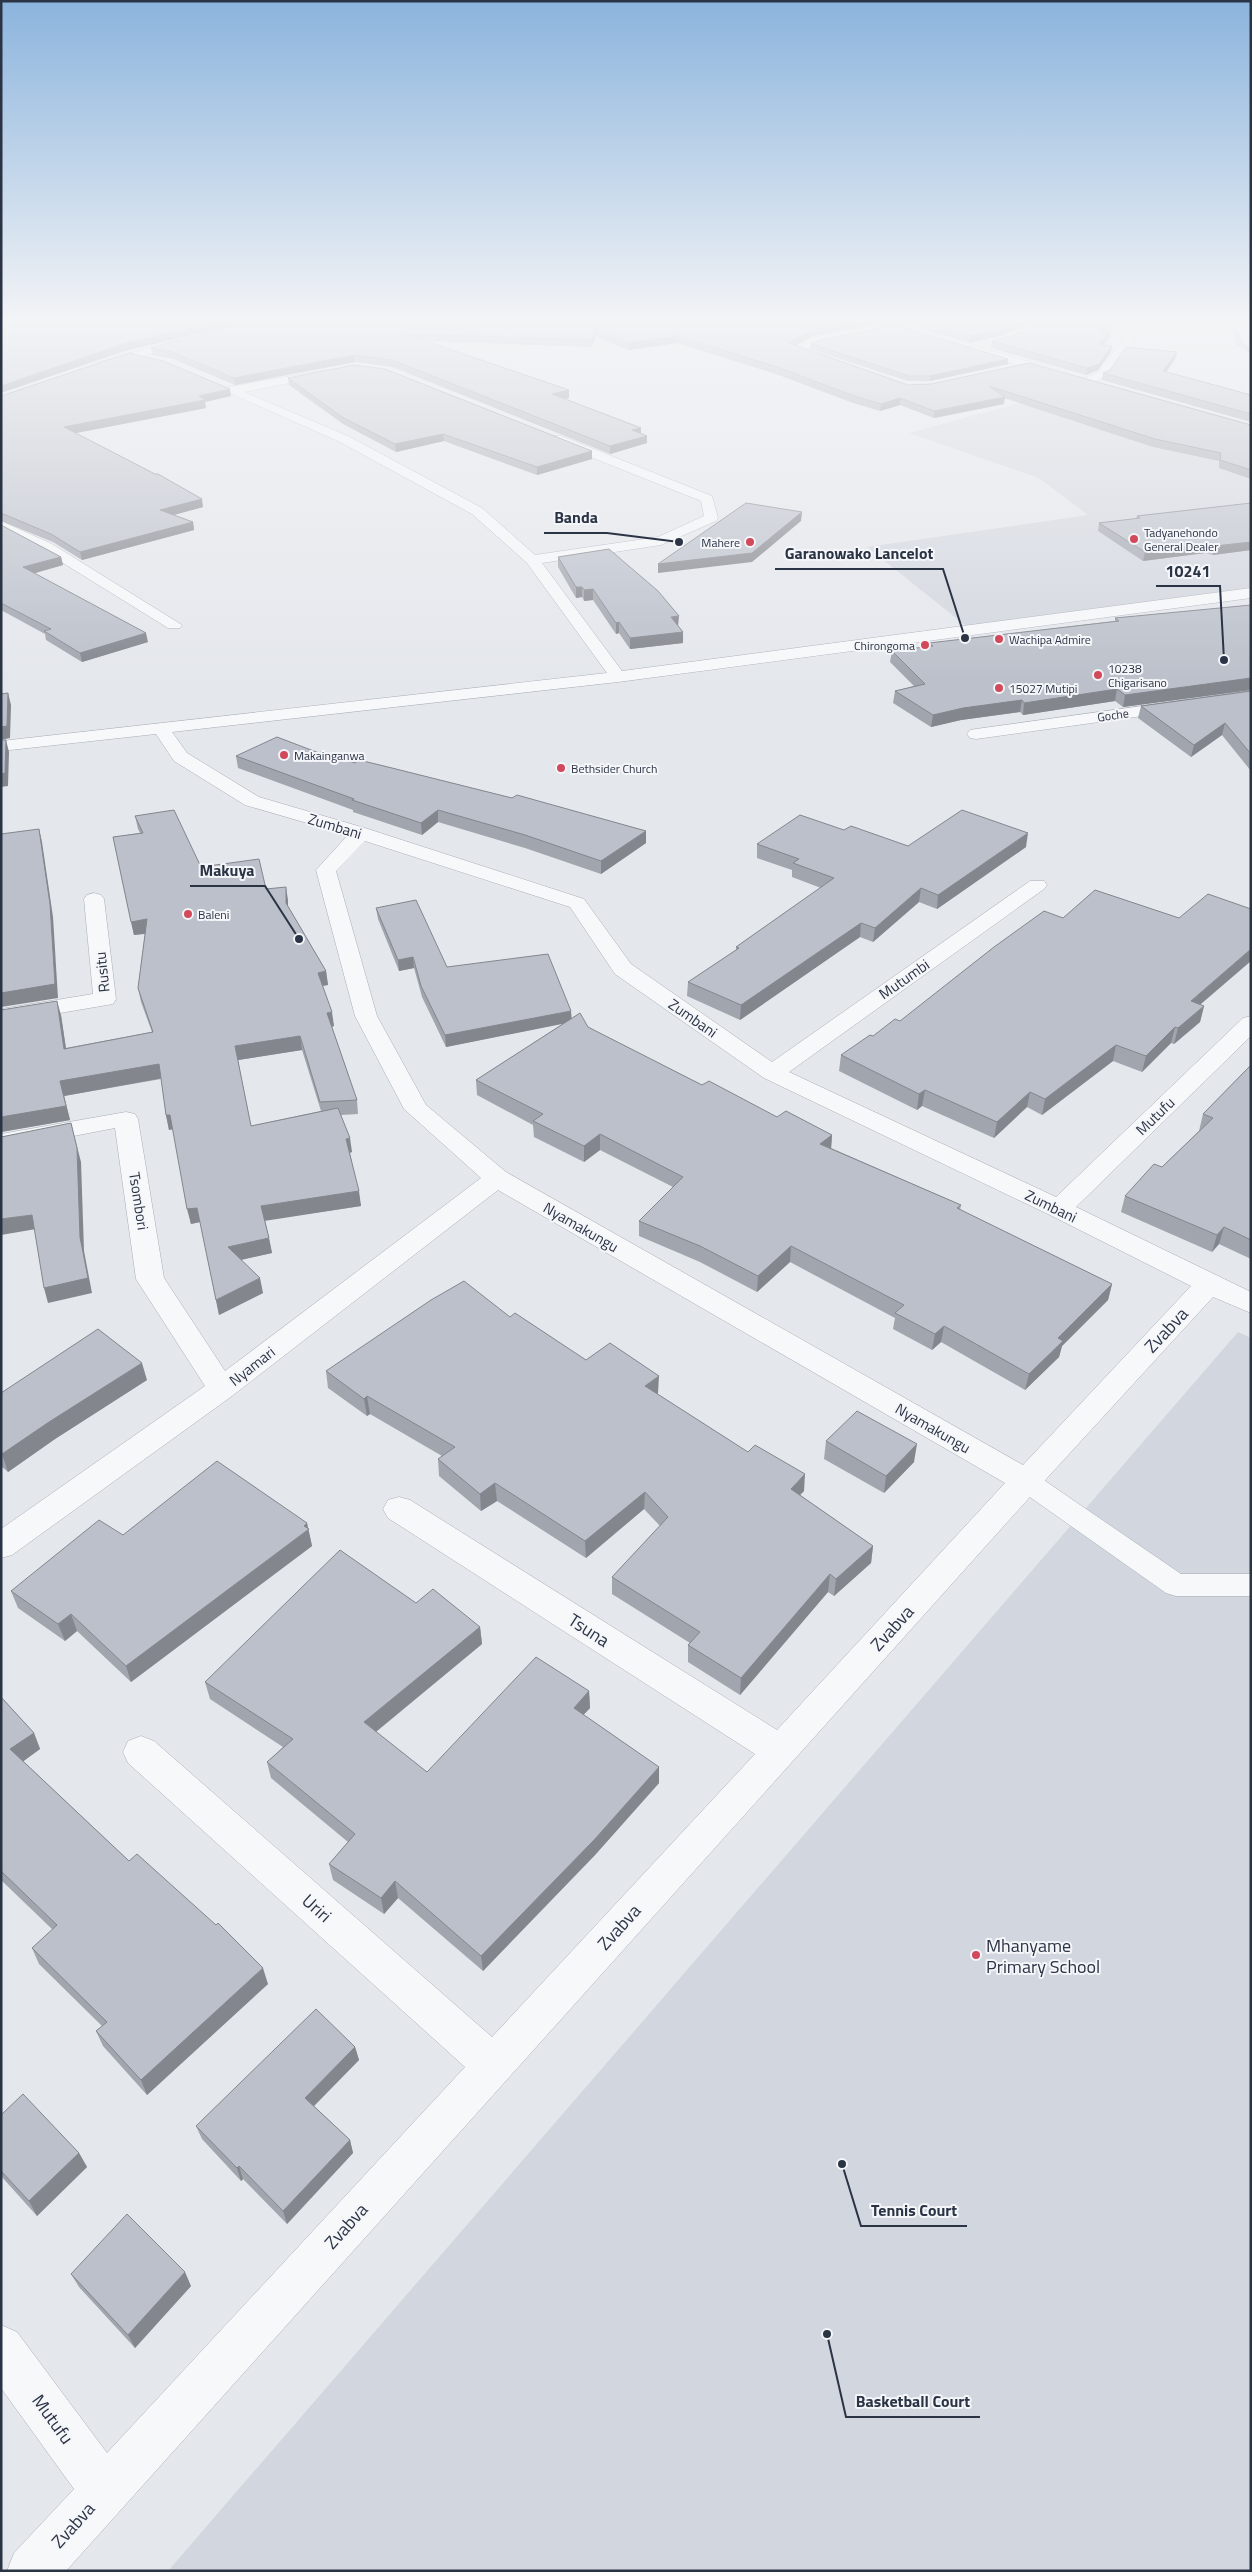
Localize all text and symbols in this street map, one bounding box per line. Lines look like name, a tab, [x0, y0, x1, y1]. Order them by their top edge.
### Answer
callout: Banda	[544, 502, 607, 533]
text: Banda	[554, 505, 598, 529]
place label: Tadyanehondo General Dealer	[1144, 523, 1218, 556]
place label: Mahere	[701, 533, 740, 552]
marker: Tadyanehondo General Dealer	[1128, 533, 1140, 545]
marker: Mahere	[744, 536, 756, 548]
callout: Garanowako Lancelot	[775, 538, 943, 569]
text: Garanowako Lancelot	[785, 541, 933, 565]
callout: 10241	[1156, 555, 1220, 586]
text: 10241	[1166, 559, 1210, 583]
place label: Wachipa Admire	[1009, 630, 1091, 649]
marker: Wachipa Admire	[993, 633, 1005, 645]
place label: Chirongoma	[854, 636, 915, 655]
marker: Chirongoma	[919, 639, 931, 651]
place label: 10238 Chigarisano	[1108, 659, 1167, 692]
marker: 10238 Chigarisano	[1092, 669, 1104, 681]
place label: 15027 Mutipi	[1009, 679, 1078, 698]
marker: 15027 Mutipi	[993, 682, 1005, 694]
street label: Goche	[1096, 703, 1130, 727]
place label: Makainganwa	[294, 746, 365, 765]
marker: Makainganwa	[278, 749, 290, 761]
place label: Bethsider Church	[571, 759, 658, 778]
marker: Bethsider Church	[555, 762, 567, 774]
street label: Zumbani	[305, 807, 365, 845]
callout: Makuya	[190, 855, 265, 886]
text: Makuya	[199, 858, 255, 882]
place label: Baleni	[198, 905, 229, 924]
marker: Baleni	[182, 908, 194, 920]
street label: Rusitu	[88, 951, 116, 993]
street label: Mutumbi	[874, 953, 934, 1005]
street label: Zumbani	[664, 993, 722, 1043]
street label: Mutufu	[1130, 1091, 1180, 1141]
street label: Tsombori	[123, 1170, 155, 1232]
street label: Zumbani	[1021, 1184, 1081, 1228]
street label: Nyamakungu	[539, 1196, 623, 1258]
street label: Zvabva	[1138, 1301, 1194, 1359]
street label: Nyamari	[224, 1341, 280, 1391]
street label: Nyamakungu	[891, 1397, 975, 1459]
street label: Zvabva	[864, 1599, 920, 1657]
street label: Tsuna	[563, 1607, 615, 1653]
street label: Uriri	[296, 1887, 338, 1929]
street label: Zvabva	[591, 1898, 647, 1956]
place label: Mhanyame Primary School	[986, 1932, 1100, 1980]
marker: Mhanyame Primary School	[970, 1949, 982, 1961]
callout: Tennis Court	[861, 2195, 967, 2226]
street label: Zvabva	[318, 2197, 374, 2255]
text: Tennis Court	[871, 2198, 957, 2222]
callout: Basketball Court	[846, 2386, 980, 2417]
street label: Mutufu	[26, 2388, 80, 2450]
text: Basketball Court	[856, 2389, 970, 2413]
street label: Zvabva	[45, 2496, 101, 2554]

